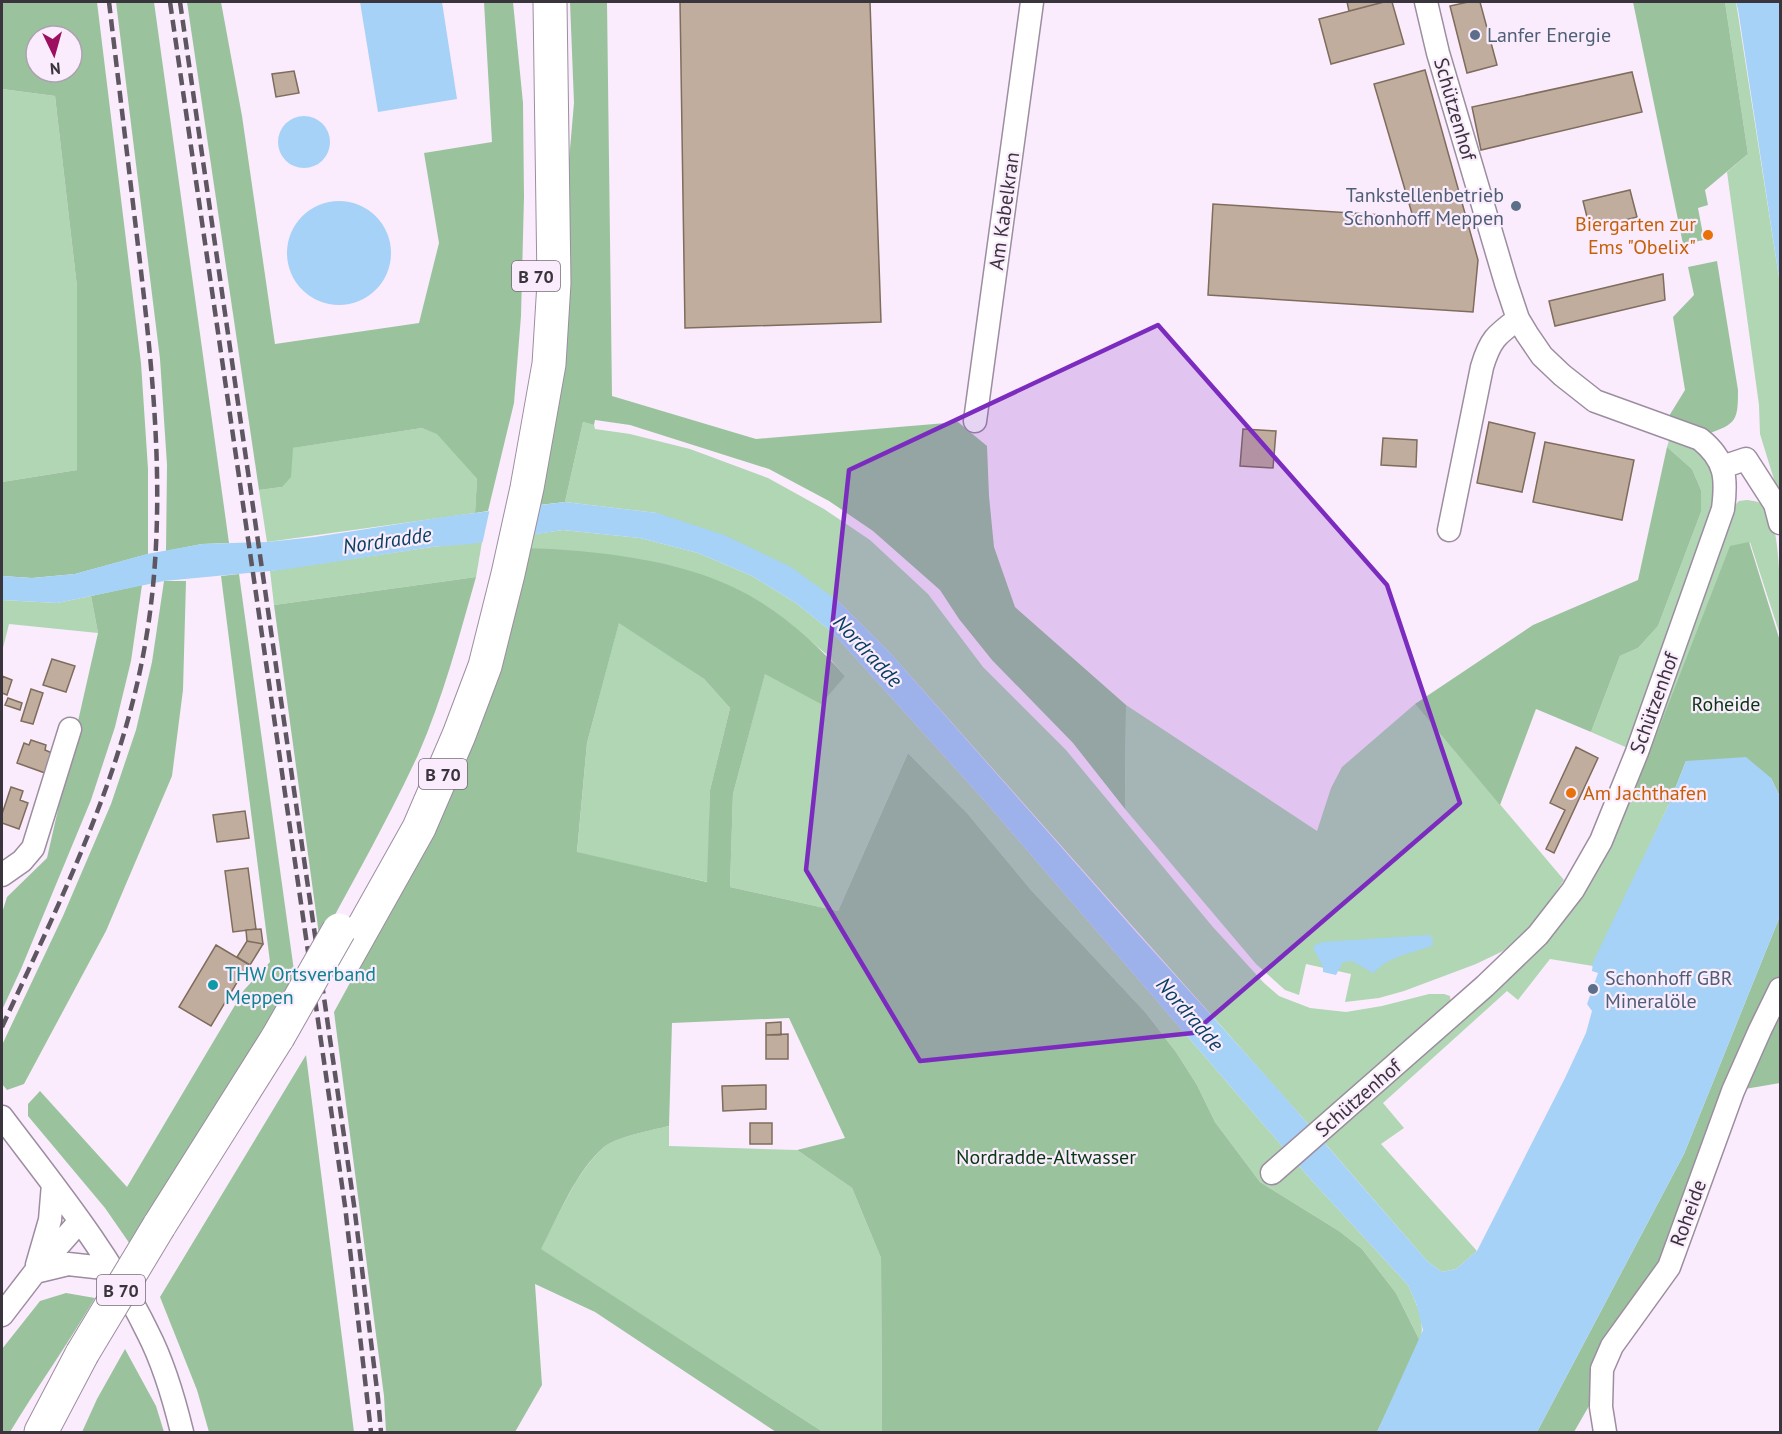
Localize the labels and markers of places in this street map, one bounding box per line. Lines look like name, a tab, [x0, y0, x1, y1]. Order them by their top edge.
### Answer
place label: Lanfer Energie	[1487, 22, 1611, 48]
marker: Lanfer Energie	[1468, 28, 1482, 42]
place label: Tankstellenbetrieb Schonhoff Meppen	[1344, 182, 1504, 231]
marker: Tankstellenbetrieb Schonhoff Meppen	[1509, 199, 1523, 213]
place label: Biergarten zur Ems "Obelix"	[1575, 211, 1696, 260]
marker: Biergarten zur Ems "Obelix"	[1701, 228, 1715, 242]
place label: Am Jachthafen	[1583, 780, 1707, 806]
marker: Am Jachthafen	[1564, 786, 1578, 800]
place label: THW Ortsverband Meppen	[225, 961, 376, 1010]
place label: Schonhoff GBR Mineralöle	[1605, 965, 1733, 1014]
marker: THW Ortsverband Meppen	[206, 978, 220, 992]
marker: Schonhoff GBR Mineralöle	[1586, 982, 1600, 996]

